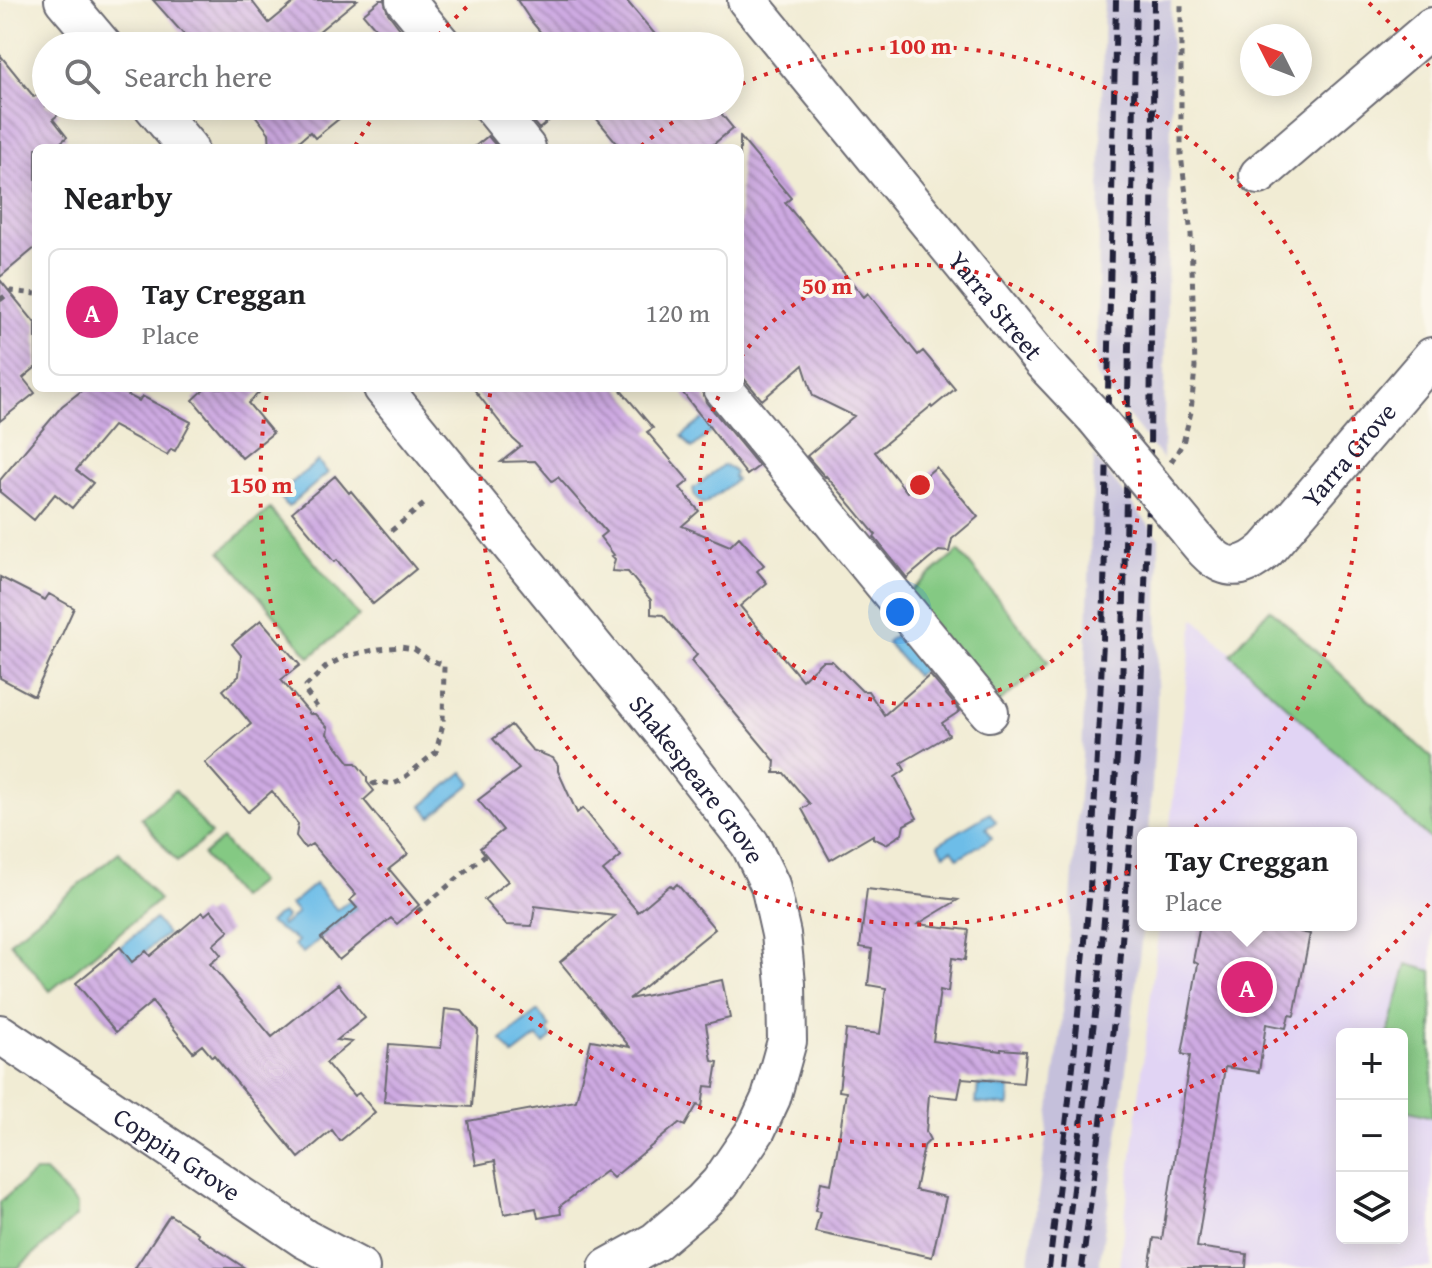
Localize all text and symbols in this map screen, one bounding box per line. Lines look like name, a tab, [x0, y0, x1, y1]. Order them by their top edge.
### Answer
north arrow	[1240, 24, 1312, 96]
text: 100 m	[888, 28, 952, 63]
search box	[32, 32, 744, 120]
icon: search	[60, 54, 104, 98]
text: Search here	[124, 54, 272, 98]
text: Nearby	[64, 172, 173, 221]
street label: Yarra Street	[940, 242, 1053, 368]
text: 50 m	[802, 268, 853, 303]
text: Tay Creggan	[142, 271, 306, 315]
text: A	[84, 293, 100, 332]
text: 120 m	[645, 293, 710, 332]
text: Place	[142, 315, 199, 354]
street label: Yarra Grove	[1292, 393, 1405, 516]
text: 150 m	[229, 467, 293, 502]
centre of rings	[906, 471, 934, 499]
your location	[880, 592, 920, 632]
street label: Shakespeare Grove	[620, 686, 776, 870]
popup	[1137, 827, 1357, 931]
text: Tay Creggan	[1165, 838, 1329, 882]
text: Place	[1165, 882, 1222, 921]
pin: A	[1221, 957, 1273, 1017]
map controls	[1336, 1028, 1408, 1244]
button: +	[1336, 1028, 1408, 1100]
street label: Coppin Grove	[106, 1096, 249, 1210]
button: −	[1336, 1100, 1408, 1172]
button: layers	[1336, 1172, 1408, 1244]

